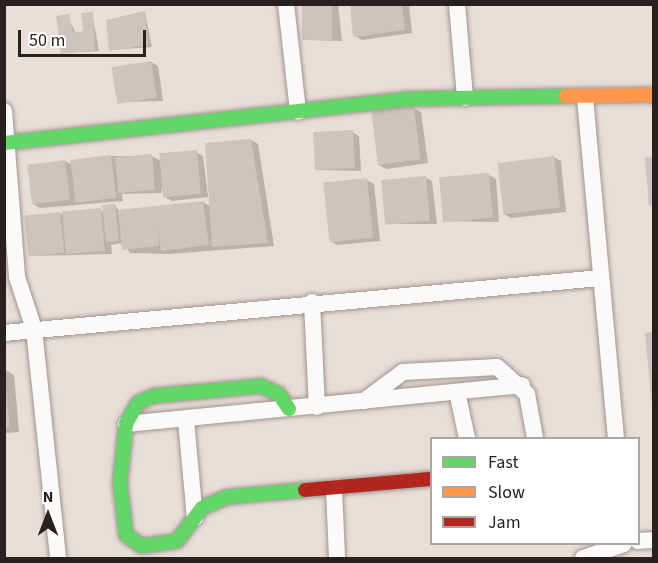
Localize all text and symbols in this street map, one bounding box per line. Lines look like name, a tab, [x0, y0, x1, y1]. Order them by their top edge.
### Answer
scale bar	[21, 18, 148, 56]
text: 50 m	[29, 28, 65, 53]
legend	[430, 437, 640, 545]
text: Fast	[488, 450, 519, 475]
text: Slow	[488, 480, 525, 505]
north arrow	[18, 485, 78, 545]
text: N	[43, 486, 53, 508]
text: Jam	[488, 510, 521, 535]

